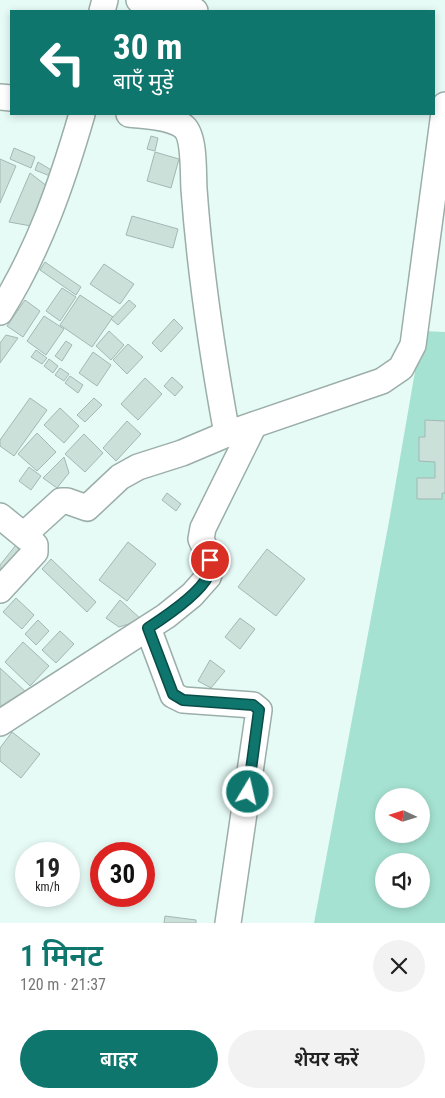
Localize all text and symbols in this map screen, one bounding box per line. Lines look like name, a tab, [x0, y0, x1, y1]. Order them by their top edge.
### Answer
text: 30 m	[113, 27, 182, 68]
icon: left	[30, 30, 95, 95]
text: बाएँ मुड़ें	[113, 69, 173, 94]
pin	[189, 539, 231, 581]
icon: arrive	[196, 546, 224, 574]
position arrow	[221, 765, 273, 817]
north arrow	[375, 788, 430, 842]
map controls	[375, 788, 430, 908]
speed limit sign: 30	[90, 842, 155, 907]
button: sound	[375, 853, 430, 908]
text: 19	[35, 854, 60, 883]
text: km/h	[35, 880, 60, 894]
text: 1 मिनट	[20, 938, 103, 973]
button: close	[373, 940, 425, 992]
text: 120 m · 21:37	[20, 975, 106, 994]
button: बाहर	[20, 1030, 218, 1088]
button: शेयर करें	[228, 1030, 425, 1088]

